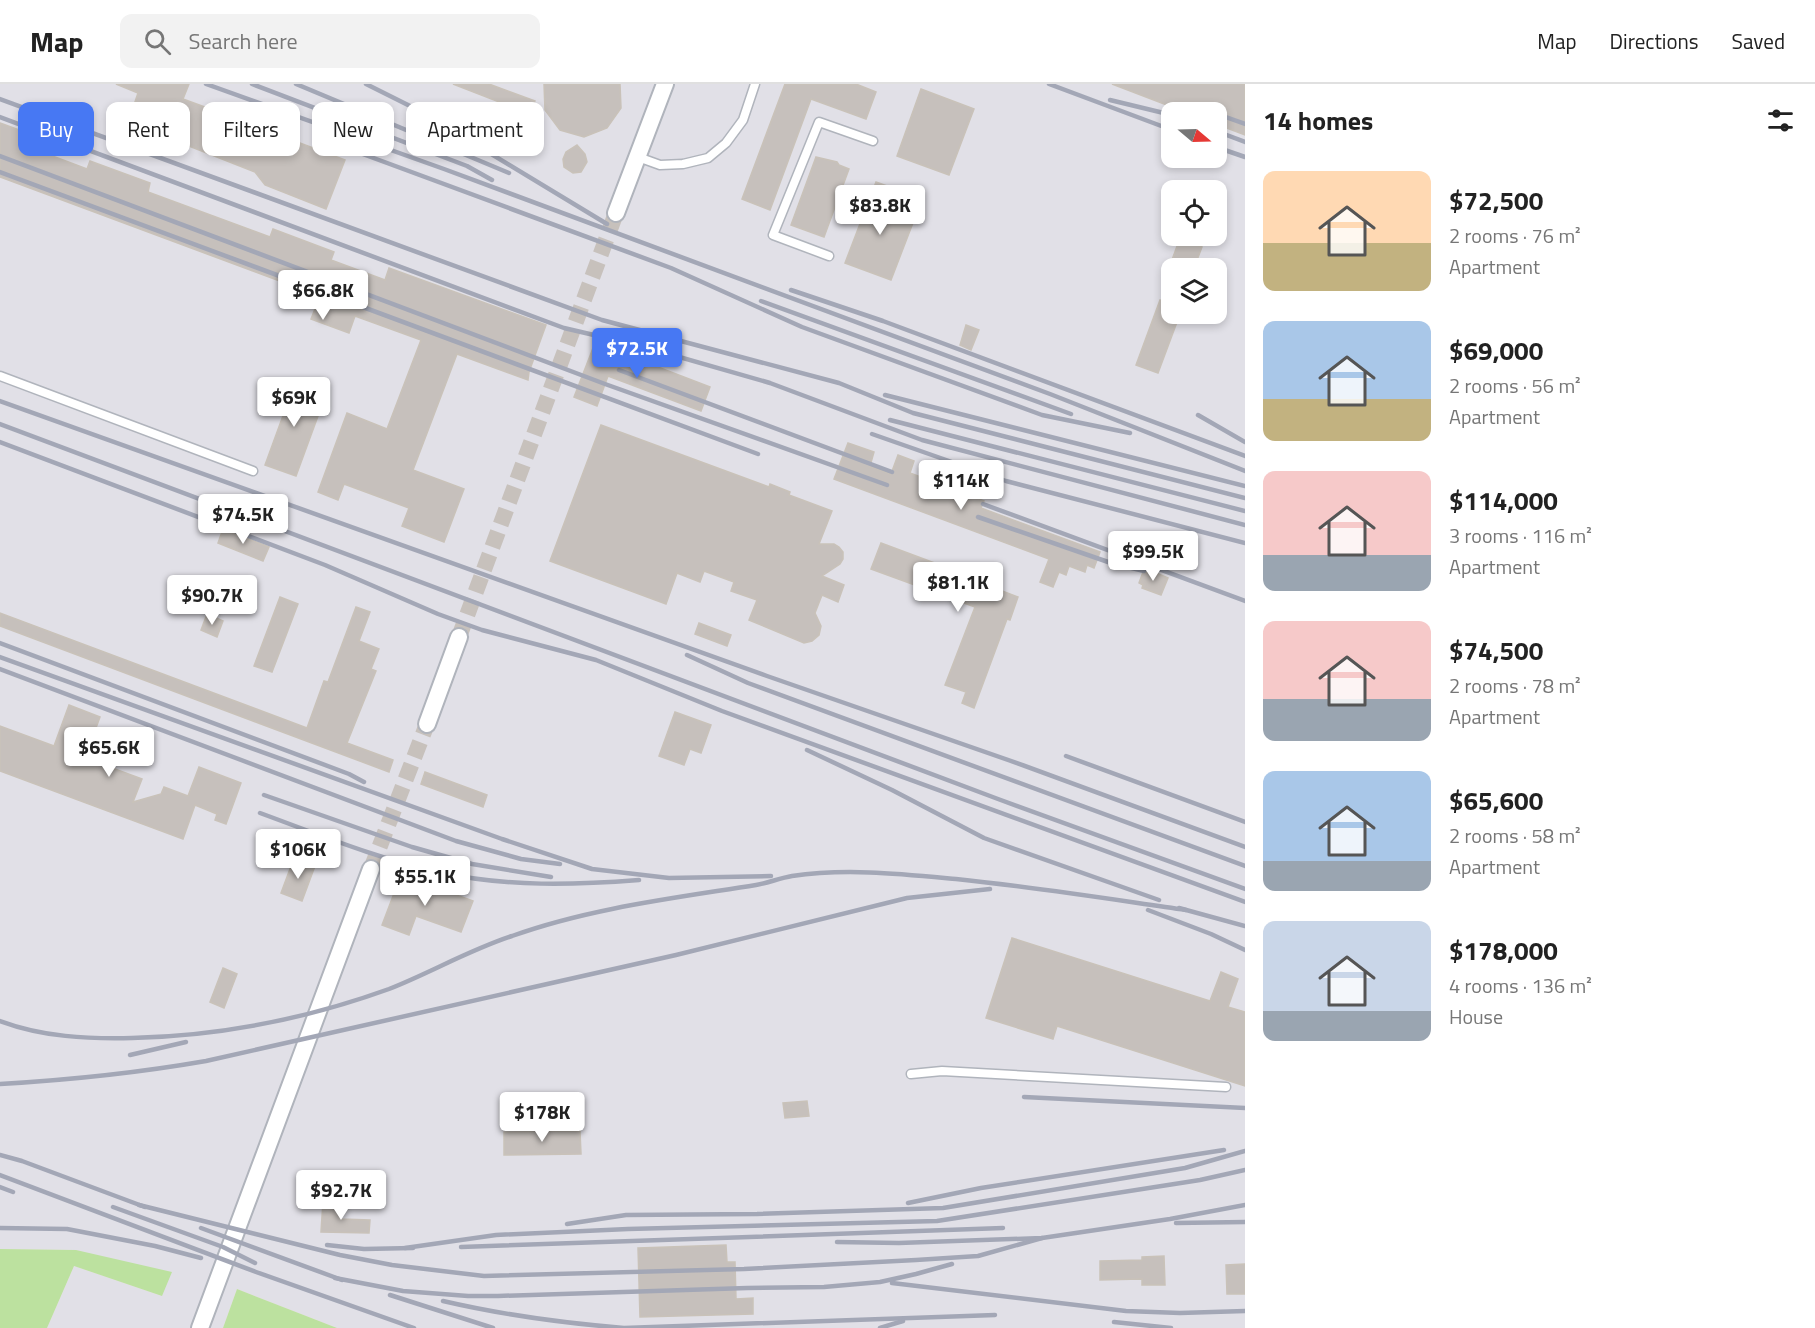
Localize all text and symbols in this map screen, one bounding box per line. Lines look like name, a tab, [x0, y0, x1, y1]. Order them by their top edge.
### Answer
search box	[120, 14, 540, 68]
text: Map	[30, 20, 84, 63]
text: Search here	[189, 24, 298, 58]
icon: search	[141, 25, 174, 58]
text: Map	[1537, 25, 1577, 57]
text: Directions	[1610, 25, 1699, 57]
text: Saved	[1732, 25, 1785, 57]
text: 14 homes	[1263, 101, 1373, 140]
chip: Buy	[18, 102, 94, 156]
chip: Rent	[106, 102, 190, 156]
chip: Filters	[202, 102, 300, 156]
chip: New	[312, 102, 394, 156]
chip: Apartment	[406, 102, 544, 156]
north arrow	[1161, 102, 1227, 168]
map controls	[1161, 102, 1227, 324]
icon: filters	[1764, 104, 1797, 137]
button: locate	[1161, 180, 1227, 246]
text: $72,500	[1449, 181, 1543, 220]
pin: $83.8K	[831, 185, 929, 236]
text: $83.8K	[849, 189, 911, 220]
icon: home	[1311, 195, 1383, 267]
text: 2 rooms · 76 m²	[1449, 220, 1581, 251]
text: Apartment	[1449, 251, 1540, 282]
button: layers	[1161, 258, 1227, 324]
pin: $66.8K	[274, 270, 372, 321]
text: $66.8K	[292, 274, 354, 305]
pin: $72.5K	[588, 328, 686, 379]
text: $69,000	[1449, 331, 1543, 370]
text: $72.5K	[606, 332, 668, 363]
icon: home	[1311, 345, 1383, 417]
text: 2 rooms · 56 m²	[1449, 370, 1581, 401]
pin: $69K	[258, 377, 330, 428]
text: $69K	[271, 381, 317, 412]
text: Apartment	[1449, 401, 1540, 432]
pin: $114K	[919, 460, 1003, 511]
text: $114K	[933, 464, 989, 495]
text: $114,000	[1449, 481, 1558, 520]
pin: $74.5K	[194, 494, 292, 545]
icon: home	[1311, 495, 1383, 567]
text: $74.5K	[212, 498, 274, 529]
text: 3 rooms · 116 m²	[1449, 520, 1592, 551]
pin: $99.5K	[1104, 531, 1202, 582]
text: $99.5K	[1122, 535, 1184, 566]
text: Apartment	[1449, 551, 1540, 582]
pin: $81.1K	[909, 562, 1007, 613]
text: $81.1K	[927, 566, 989, 597]
pin: $90.7K	[163, 575, 261, 626]
text: $90.7K	[181, 579, 243, 610]
text: $74,500	[1449, 631, 1543, 670]
icon: home	[1311, 645, 1383, 717]
text: 2 rooms · 78 m²	[1449, 670, 1581, 701]
text: Apartment	[1449, 701, 1540, 732]
pin: $65.6K	[60, 727, 158, 778]
text: $65.6K	[78, 731, 140, 762]
text: $65,600	[1449, 781, 1543, 820]
icon: home	[1311, 795, 1383, 867]
text: 2 rooms · 58 m²	[1449, 820, 1581, 851]
pin: $106K	[256, 829, 340, 880]
text: $106K	[270, 833, 326, 864]
text: Apartment	[1449, 851, 1540, 882]
pin: $55.1K	[376, 856, 474, 907]
text: $55.1K	[394, 860, 456, 891]
text: $178,000	[1449, 931, 1558, 970]
icon: home	[1311, 945, 1383, 1017]
text: 4 rooms · 136 m²	[1449, 970, 1592, 1001]
text: House	[1449, 1001, 1503, 1032]
pin: $178K	[500, 1092, 584, 1143]
text: $178K	[514, 1096, 570, 1127]
pin: $92.7K	[292, 1170, 390, 1221]
text: $92.7K	[310, 1174, 372, 1205]

